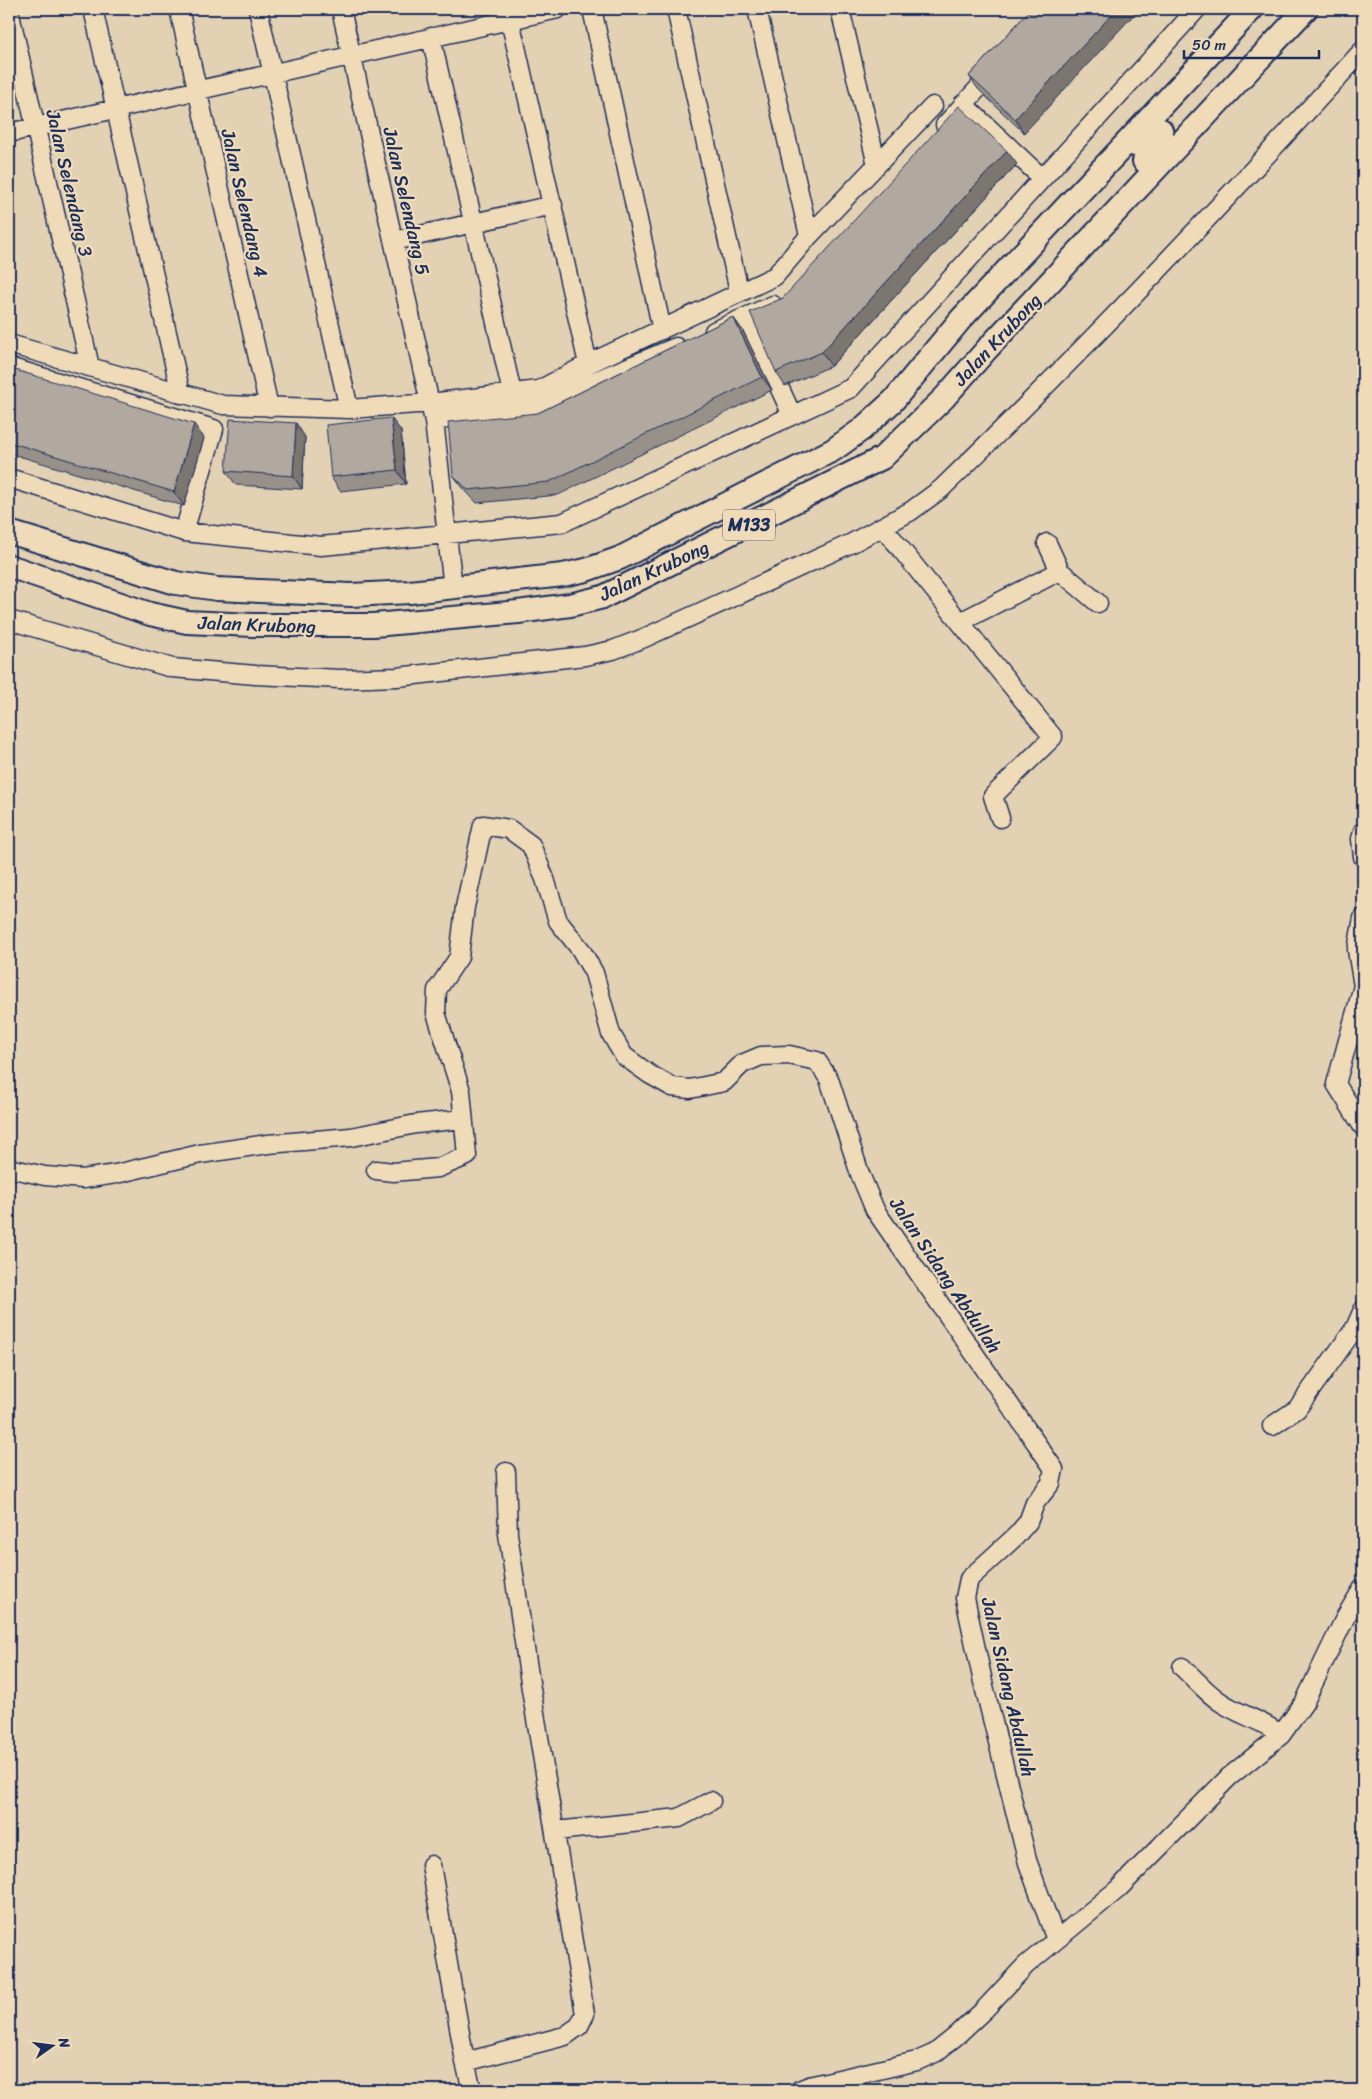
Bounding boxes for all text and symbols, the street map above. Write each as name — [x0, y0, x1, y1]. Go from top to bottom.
scale bar — [1184, 28, 1320, 60]
text: 50 m — [1192, 32, 1227, 58]
street label: Jalan Selendang 3 — [36, 105, 103, 260]
street label: Jalan Selendang 5 — [373, 123, 440, 279]
street label: Jalan Selendang 4 — [211, 125, 278, 281]
street label: Jalan Krubong — [944, 285, 1050, 394]
road number: M133 — [723, 510, 775, 540]
street label: Jalan Krubong — [593, 531, 715, 611]
street label: Jalan Krubong — [196, 606, 317, 643]
street label: Jalan Sidang Abdullah — [880, 1189, 1011, 1360]
street label: Jalan Sidang Abdullah — [972, 1593, 1045, 1780]
north arrow — [28, 2022, 78, 2072]
text: N — [51, 2034, 78, 2051]

